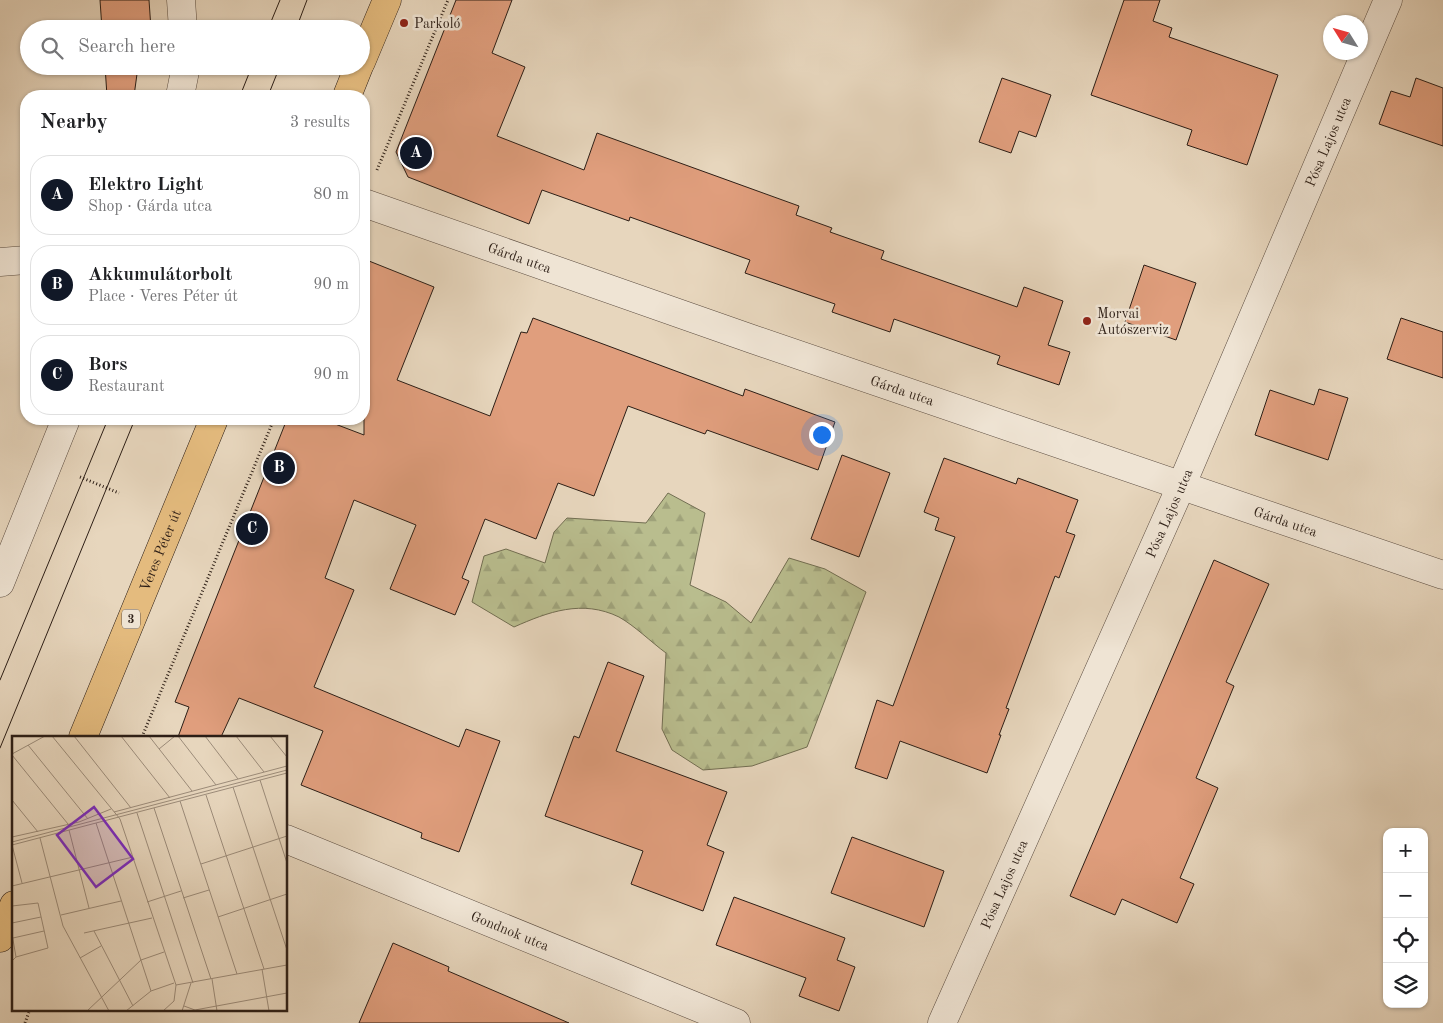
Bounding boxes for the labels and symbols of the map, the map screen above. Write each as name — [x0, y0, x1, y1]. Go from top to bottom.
north arrow — [1323, 15, 1368, 60]
marker: Parkoló — [398, 17, 410, 29]
place label: Parkoló — [414, 17, 461, 31]
street label: Pósa Lajos utca — [1303, 95, 1354, 189]
pin: A — [400, 134, 432, 172]
street label: Gárda utca — [486, 241, 553, 276]
place label: Morvai Autószerviz — [1097, 307, 1169, 337]
marker: Morvai Autószerviz — [1081, 315, 1093, 327]
street label: Gárda utca — [868, 374, 936, 409]
your location — [809, 422, 835, 448]
pin: B — [263, 449, 295, 487]
street label: Pósa Lajos utca — [1144, 467, 1196, 560]
street label: Gárda utca — [1252, 505, 1319, 540]
street label: Veres Péter út — [138, 508, 184, 593]
pin: C — [236, 510, 268, 548]
road number: 3 — [122, 610, 140, 628]
inset map — [12, 736, 288, 1010]
street label: Pósa Lajos utca — [979, 838, 1031, 931]
street label: Gondnok utca — [469, 909, 551, 954]

